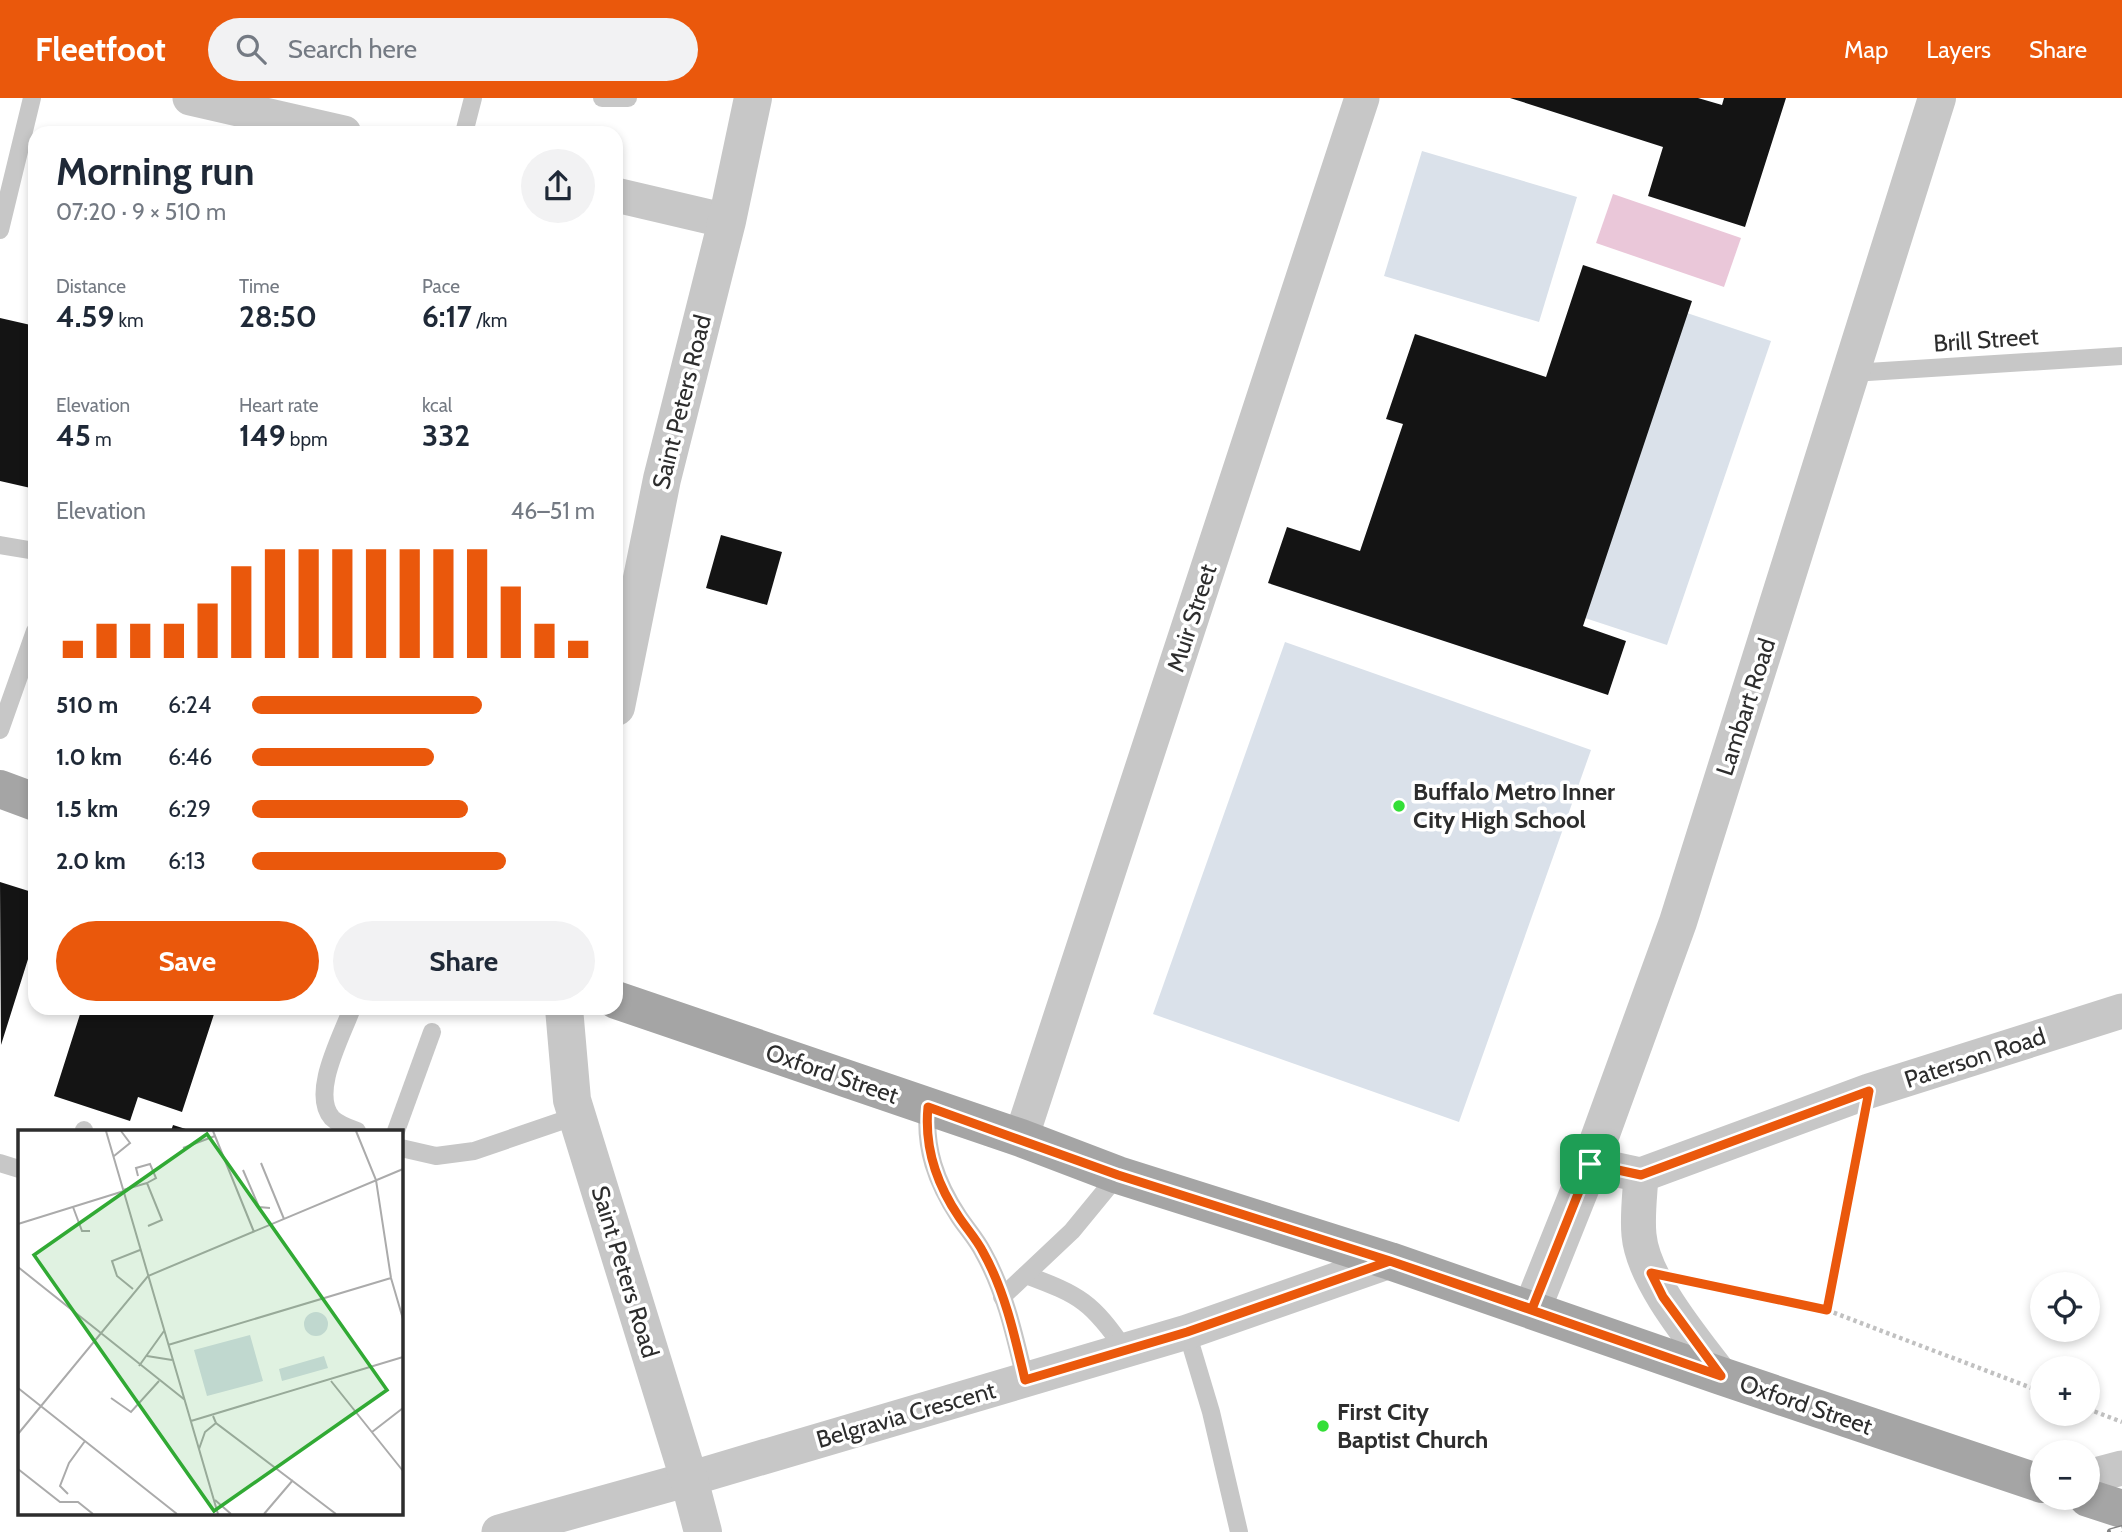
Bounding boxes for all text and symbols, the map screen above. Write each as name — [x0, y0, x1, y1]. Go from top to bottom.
search box — [208, 18, 698, 81]
text: Fleetfoot — [35, 29, 166, 69]
icon: search — [232, 30, 270, 68]
text: Search here — [288, 33, 417, 65]
text: Map — [1844, 35, 1888, 64]
text: Layers — [1926, 35, 1991, 64]
text: Share — [2029, 35, 2087, 64]
text: Morning run — [56, 148, 255, 195]
button: share — [521, 149, 595, 223]
text: 07:20 · 9 × 510 m — [56, 198, 226, 226]
text: Distance — [56, 275, 126, 298]
text: Time — [239, 275, 279, 298]
text: Pace — [422, 275, 460, 298]
text: 4.59 — [56, 298, 114, 335]
text: 28:50 — [239, 298, 317, 335]
text: 6:17 — [422, 298, 472, 335]
text: km — [114, 309, 144, 332]
text: /km — [472, 309, 507, 332]
street label: Saint Peters Road — [646, 312, 717, 492]
street label: Brill Street — [1932, 321, 2039, 358]
text: Elevation — [56, 394, 130, 417]
text: Heart rate — [239, 394, 319, 417]
text: kcal — [422, 394, 452, 417]
text: 45 — [56, 417, 91, 454]
text: 149 — [239, 417, 286, 454]
text: 332 — [422, 417, 470, 454]
text: m — [91, 428, 112, 451]
text: bpm — [286, 428, 328, 451]
text: Elevation — [56, 497, 146, 525]
text: 46–51 m — [511, 497, 595, 525]
street label: Muir Street — [1161, 560, 1223, 675]
street label: Lambart Road — [1710, 635, 1781, 779]
text: 510 m — [56, 691, 118, 719]
text: 6:24 — [168, 691, 211, 719]
text: 1.0 km — [56, 743, 122, 771]
text: 6:46 — [168, 743, 212, 771]
place label: Buffalo Metro Inner City High School — [1413, 777, 1615, 834]
text: 1.5 km — [56, 795, 118, 823]
text: 6:29 — [168, 795, 211, 823]
marker: Buffalo Metro Inner City High School — [1391, 798, 1407, 814]
text: 2.0 km — [56, 847, 126, 875]
text: 6:13 — [168, 847, 206, 875]
button: Save — [56, 921, 319, 1001]
button: Share — [333, 921, 595, 1001]
street label: Paterson Road — [1901, 1021, 2049, 1094]
street label: Oxford Street — [762, 1037, 902, 1110]
inset map — [18, 1130, 402, 1514]
pin — [1560, 1134, 1620, 1194]
icon: arrive — [1571, 1145, 1609, 1183]
street label: Saint Peters Road — [586, 1182, 665, 1361]
map controls — [2030, 1272, 2100, 1510]
button: locate — [2030, 1272, 2100, 1342]
button: + — [2030, 1356, 2100, 1426]
street label: Oxford Street — [1736, 1368, 1876, 1441]
street label: Belgravia Crescent — [813, 1375, 999, 1454]
place label: First City Baptist Church — [1337, 1397, 1488, 1454]
marker: First City Baptist Church — [1315, 1418, 1331, 1434]
button: − — [2030, 1440, 2100, 1510]

